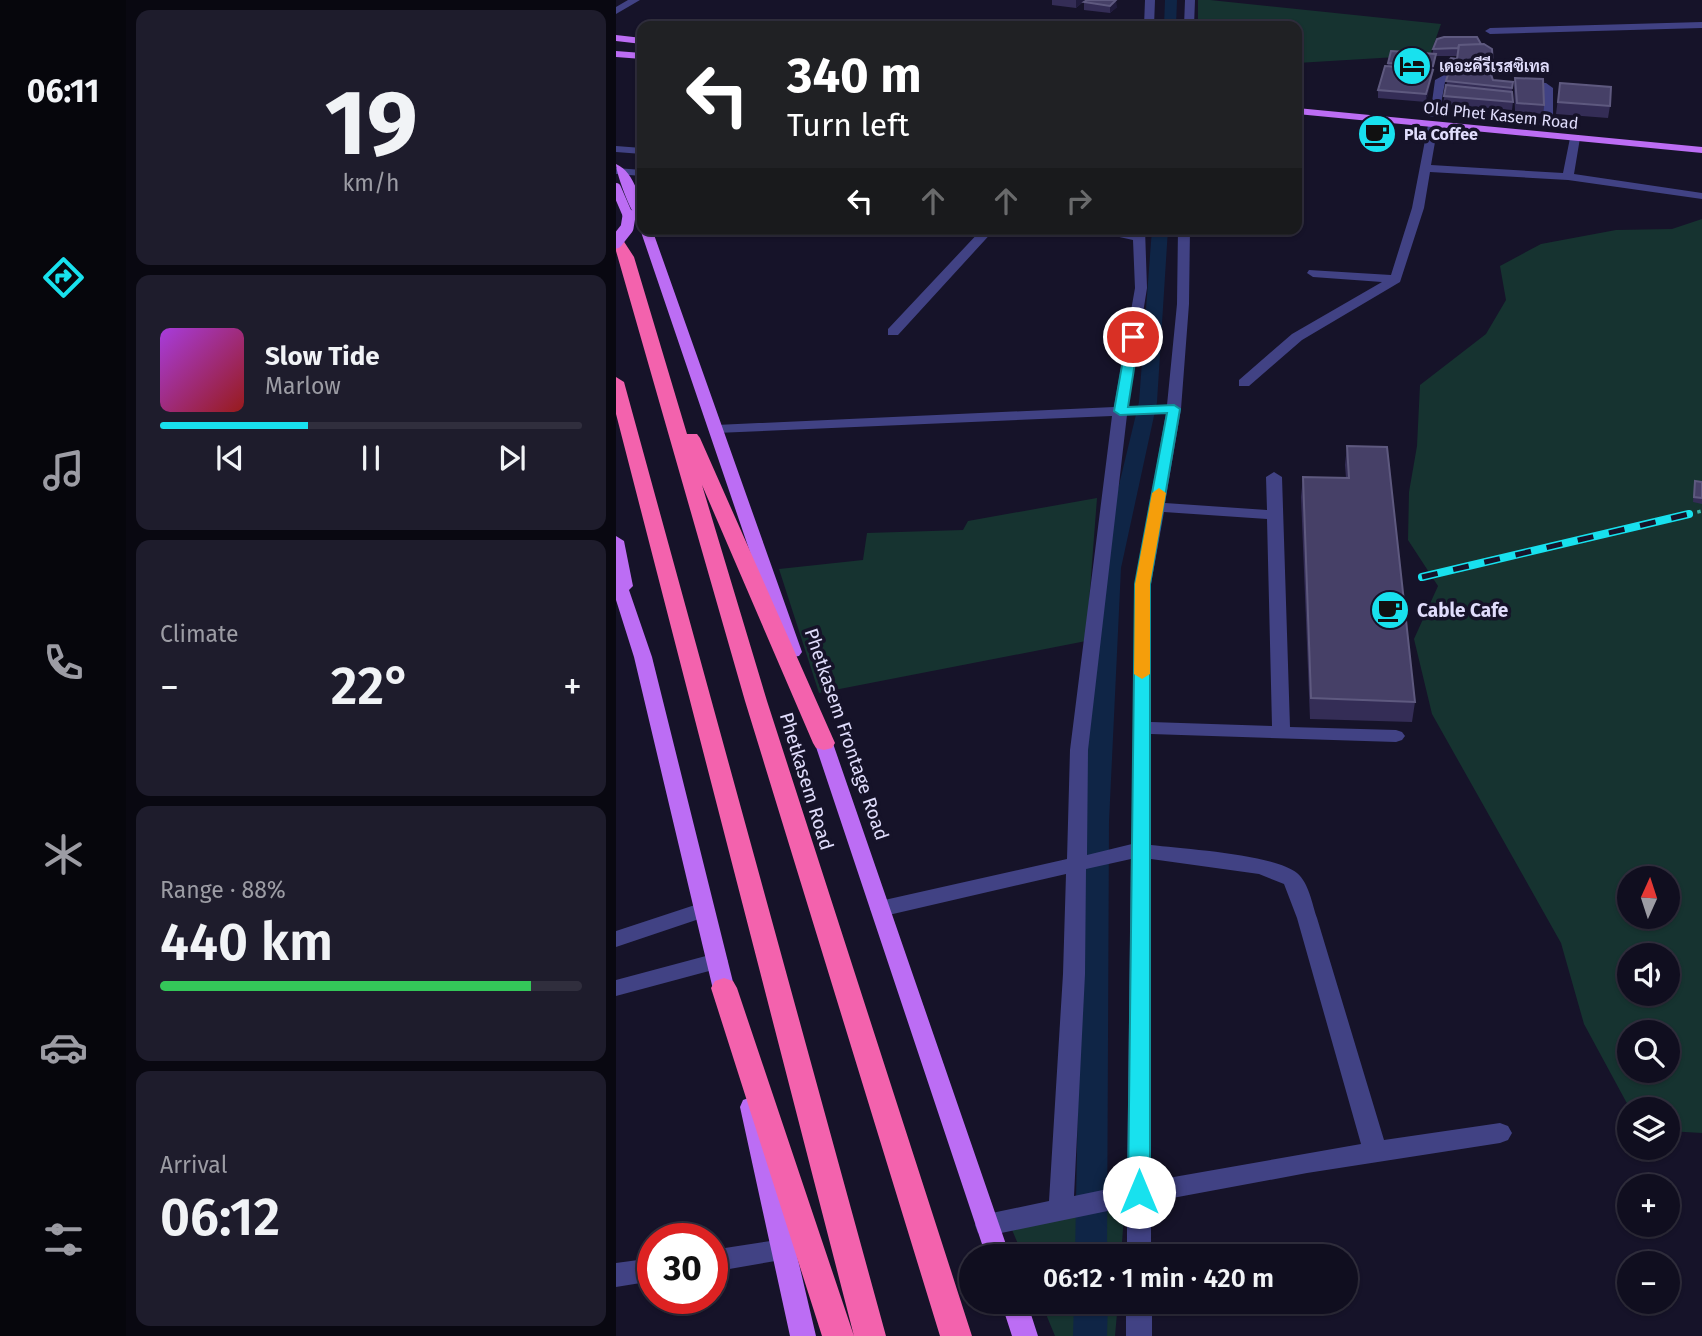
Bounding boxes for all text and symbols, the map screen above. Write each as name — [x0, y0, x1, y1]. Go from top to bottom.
hotel icon: เดอะคีรีเรสซิเทล — [1391, 45, 1433, 87]
text: 340 m — [787, 46, 922, 105]
icon: left — [672, 49, 763, 140]
place label: เดอะคีรีเรสซิเทล — [1439, 56, 1550, 76]
text: 19 — [324, 69, 418, 178]
text: 06:11 — [27, 72, 99, 110]
street label: Old Phet Kasem Road — [1423, 98, 1579, 133]
text: Turn left — [787, 106, 909, 144]
cafe icon: Pla Coffee — [1356, 113, 1398, 155]
place label: Pla Coffee — [1404, 125, 1478, 144]
text: km/h — [343, 169, 399, 197]
icon: left — [841, 182, 879, 220]
icon: ahead — [914, 182, 952, 220]
icon: ahead — [987, 182, 1025, 220]
icon: right — [1060, 182, 1098, 220]
icon: directions — [39, 253, 88, 302]
pin — [1103, 307, 1163, 367]
icon: arrive — [1114, 318, 1152, 356]
text: Slow Tide — [265, 341, 380, 372]
text: Marlow — [265, 372, 341, 400]
icon: previous — [211, 439, 249, 477]
icon: pause — [352, 439, 390, 477]
icon: next — [493, 439, 531, 477]
icon: music — [39, 446, 88, 495]
cafe icon: Cable Cafe — [1369, 589, 1411, 631]
place label: Cable Cafe — [1417, 599, 1508, 622]
text: Climate — [160, 620, 239, 648]
street label: Phetkasem Frontage Road — [799, 625, 894, 843]
icon: phone — [39, 638, 88, 687]
text: 22° — [331, 655, 411, 718]
text: − — [160, 664, 179, 710]
text: + — [563, 664, 582, 710]
street label: Phetkasem Road — [775, 709, 838, 853]
icon: climate — [39, 830, 88, 879]
north arrow — [1617, 866, 1680, 929]
map controls — [1617, 866, 1680, 1314]
text: Range · 88% — [160, 876, 286, 904]
text: 440 km — [160, 911, 333, 974]
button: sound — [1617, 943, 1680, 1006]
button: search — [1617, 1020, 1680, 1083]
icon: car — [39, 1023, 88, 1072]
button: layers — [1617, 1097, 1680, 1160]
text: Arrival — [160, 1151, 227, 1179]
position arrow — [1102, 1155, 1176, 1229]
button: + — [1617, 1174, 1680, 1237]
text: 06:12 — [160, 1186, 280, 1249]
icon: filters — [39, 1215, 88, 1264]
speed limit sign: 30 — [637, 1223, 728, 1314]
button: − — [1617, 1251, 1680, 1314]
text: 06:12 · 1 min · 420 m — [1043, 1263, 1274, 1294]

